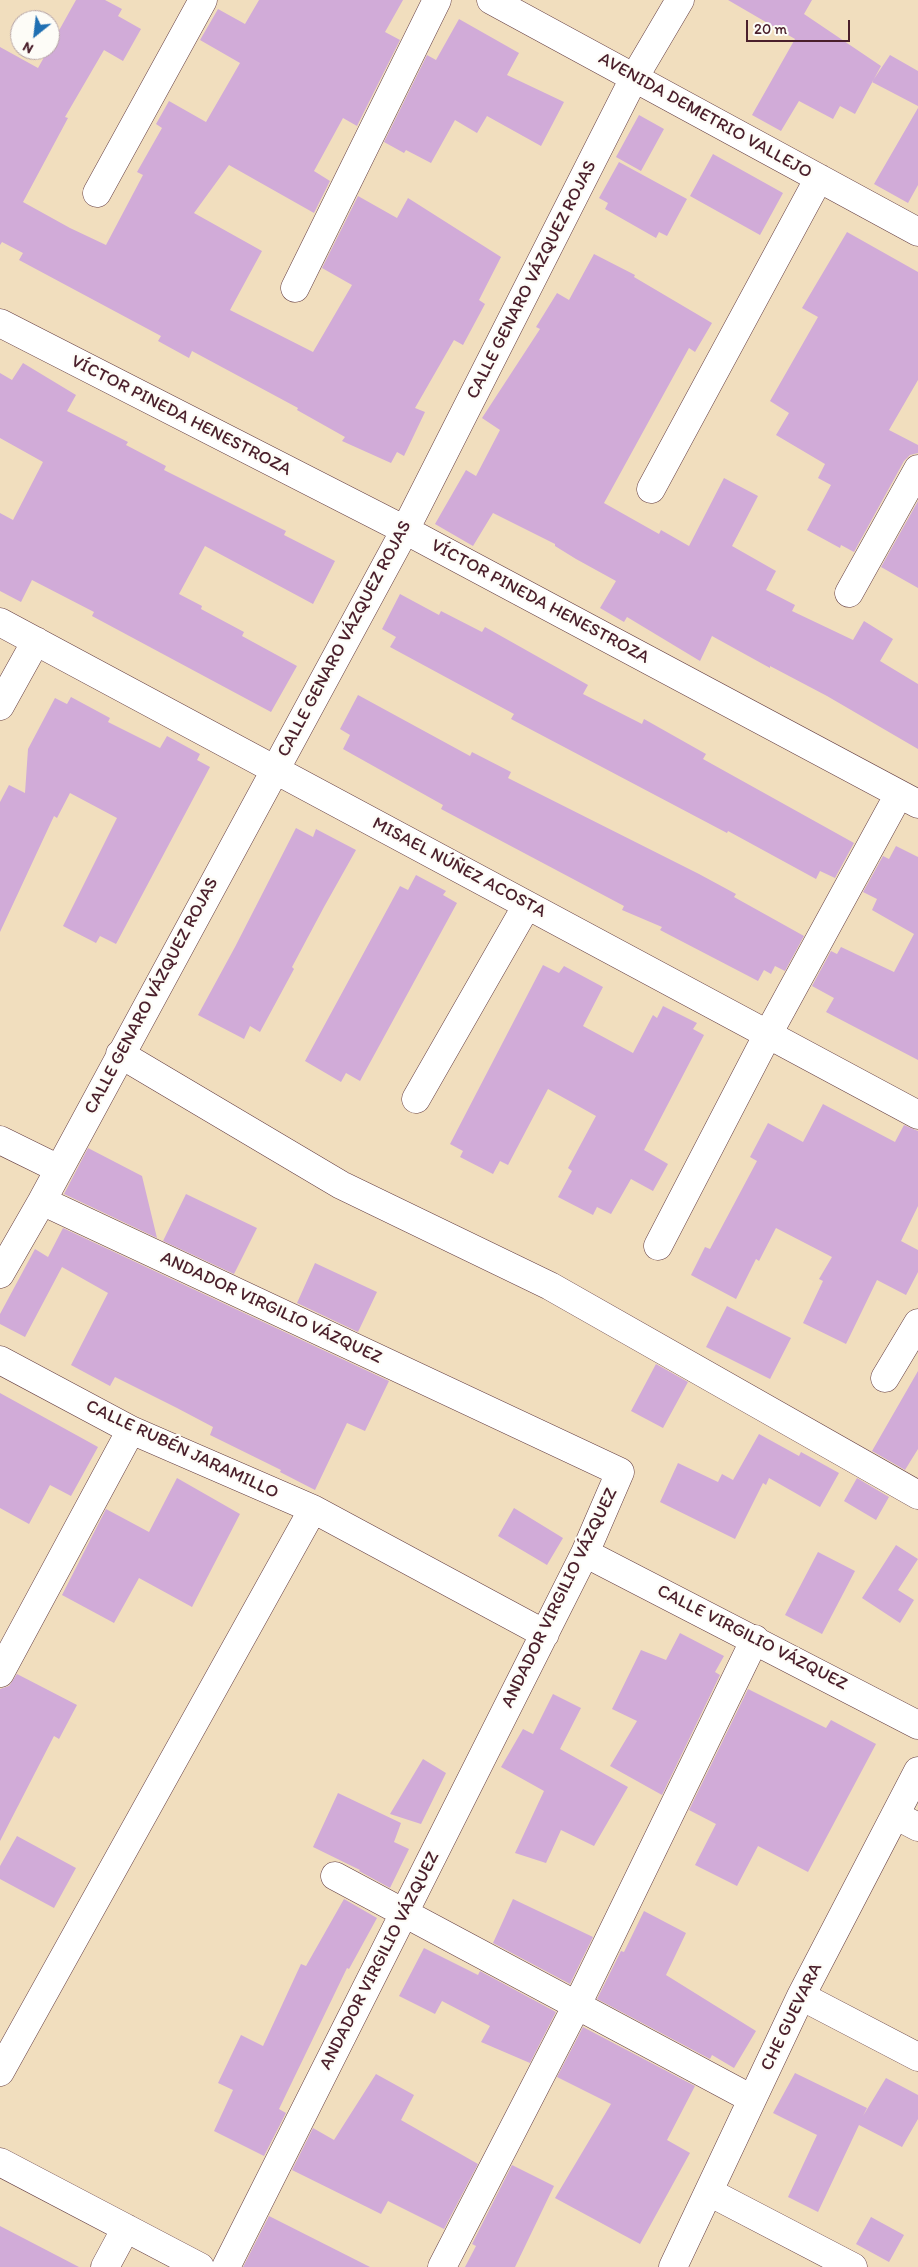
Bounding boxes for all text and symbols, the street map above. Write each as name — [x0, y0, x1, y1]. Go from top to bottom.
north arrow — [10, 10, 60, 60]
scale bar — [748, 10, 852, 42]
text: 20 m — [754, 20, 787, 38]
text: N — [20, 38, 36, 57]
street label: AVENIDA DEMETRIO VALLEJO — [594, 48, 816, 184]
street label: CALLE GENARO VÁZQUEZ ROJAS — [462, 157, 602, 403]
street label: VÍCTOR PINEDA HENESTROZA — [67, 351, 295, 481]
street label: CALLE GENARO VÁZQUEZ ROJAS — [273, 517, 417, 761]
street label: VÍCTOR PINEDA HENESTROZA — [427, 535, 653, 669]
street label: MISAEL NÚÑEZ ACOSTA — [368, 813, 550, 923]
street label: CALLE GENARO VÁZQUEZ ROJAS — [80, 874, 224, 1118]
street label: ANDADOR VIRGILIO VÁZQUEZ — [157, 1247, 385, 1369]
street label: CALLE RUBÉN JARAMILLO — [82, 1396, 282, 1504]
street label: ANDADOR VIRGILIO VÁZQUEZ — [497, 1484, 623, 1712]
street label: CALLE VIRGILIO VÁZQUEZ — [653, 1580, 851, 1696]
street label: ANDADOR VIRGILIO VÁZQUEZ — [315, 1848, 445, 2074]
street label: CHE GUEVARA — [757, 1960, 827, 2074]

